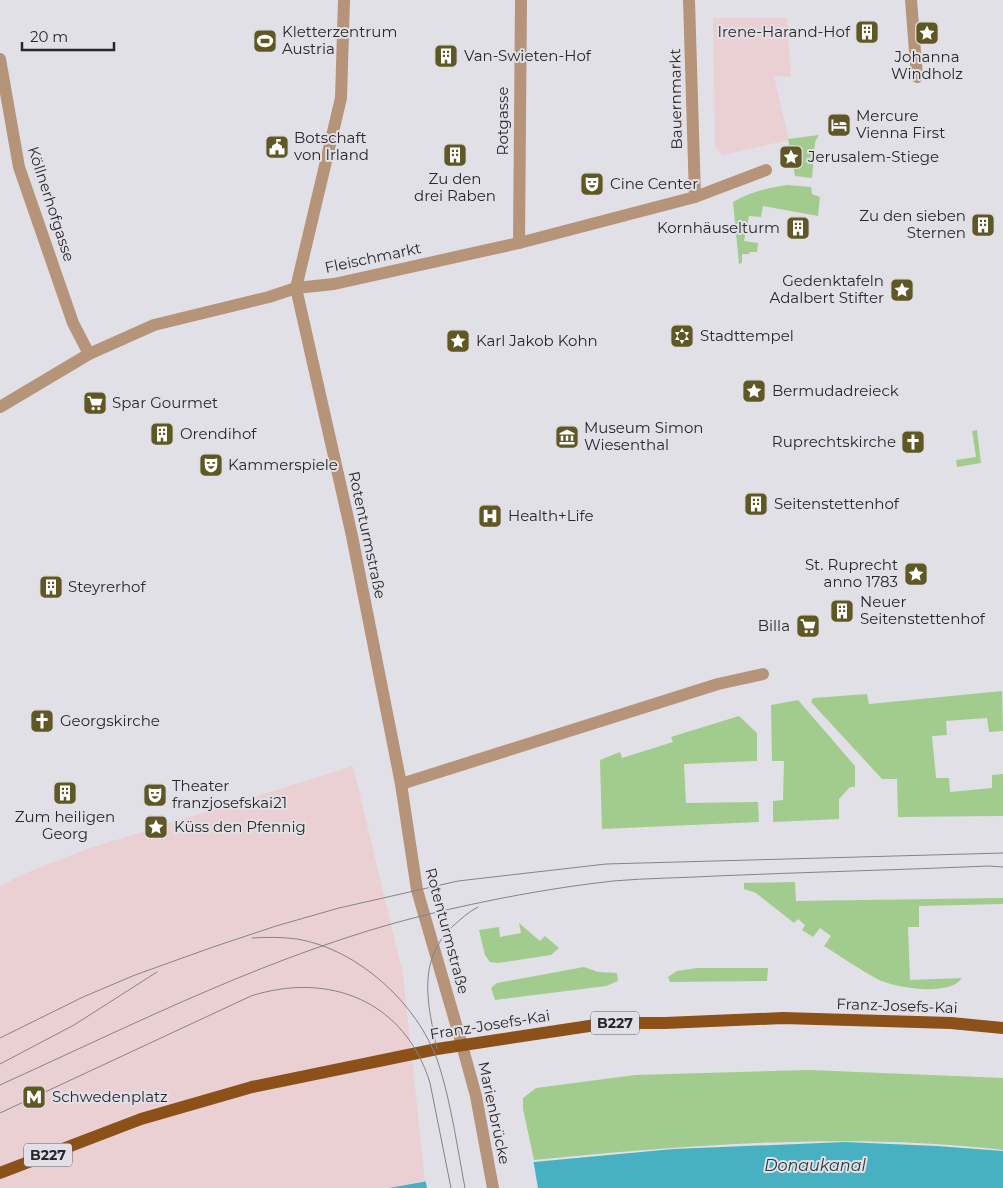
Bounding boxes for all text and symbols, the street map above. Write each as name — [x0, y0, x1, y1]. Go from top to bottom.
building icon: Irene-Harand-Hof — [854, 19, 880, 45]
scale bar — [22, 20, 115, 52]
place icon: Johanna Windholz — [914, 20, 940, 46]
place label: Kletterzentrum Austria — [282, 22, 397, 58]
place label: Irene-Harand-Hof — [717, 22, 851, 41]
text: 20 m — [30, 27, 68, 46]
sports icon: Kletterzentrum Austria — [252, 28, 278, 54]
building icon: Van-Swieten-Hof — [433, 43, 459, 69]
place label: Van-Swieten-Hof — [464, 46, 592, 65]
place label: Johanna Windholz — [891, 47, 963, 83]
street label: Bauernmarkt — [665, 48, 686, 150]
street label: Rotgasse — [493, 87, 512, 155]
place label: Mercure Vienna First — [856, 106, 945, 142]
hotel icon: Mercure Vienna First — [826, 112, 852, 138]
place label: Botschaft von Irland — [294, 128, 369, 164]
public building icon: Botschaft von Irland — [264, 134, 290, 160]
building icon: Zu den drei Raben — [442, 142, 468, 168]
street label: Köllnerhofgasse — [24, 144, 79, 264]
place icon: Jerusalem-Stiege — [778, 144, 804, 170]
place label: Jerusalem-Stiege — [807, 147, 939, 166]
place label: Zu den drei Raben — [414, 169, 496, 205]
theatre icon: Cine Center — [579, 171, 605, 197]
place label: Cine Center — [610, 174, 698, 193]
place label: Zu den sieben Sternen — [859, 206, 966, 242]
building icon: Zu den sieben Sternen — [970, 212, 996, 238]
building icon: Kornhäuselturm — [785, 215, 811, 241]
place label: Kornhäuselturm — [657, 218, 780, 237]
street label: Fleischmarkt — [323, 238, 423, 277]
place label: Gedenktafeln Adalbert Stifter — [769, 271, 884, 307]
place icon: Gedenktafeln Adalbert Stifter — [889, 277, 915, 303]
synagogue icon: Stadttempel — [669, 323, 695, 349]
place label: Stadttempel — [700, 326, 794, 345]
place icon: Karl Jakob Kohn — [445, 328, 471, 354]
place label: Karl Jakob Kohn — [476, 331, 598, 350]
place icon: Bermudadreieck — [741, 378, 767, 404]
place label: Bermudadreieck — [772, 381, 899, 400]
supermarket icon: Spar Gourmet — [82, 390, 108, 416]
place label: Spar Gourmet — [112, 393, 218, 412]
place label: Museum Simon Wiesenthal — [584, 418, 703, 454]
building icon: Orendihof — [149, 421, 175, 447]
place label: Orendihof — [180, 424, 257, 443]
museum icon: Museum Simon Wiesenthal — [554, 424, 580, 450]
church icon: Ruprechtskirche — [900, 429, 926, 455]
place label: Ruprechtskirche — [772, 432, 896, 451]
theatre icon: Kammerspiele — [198, 452, 224, 478]
place label: Kammerspiele — [228, 455, 338, 474]
street label: Rotenturmstraße — [345, 469, 390, 600]
building icon: Seitenstettenhof — [743, 491, 769, 517]
place label: Seitenstettenhof — [774, 494, 900, 513]
hospital icon: Health+Life — [477, 503, 503, 529]
place label: Health+Life — [508, 506, 594, 525]
place label: St. Ruprecht anno 1783 — [805, 555, 898, 591]
place icon: St. Ruprecht anno 1783 — [903, 561, 929, 587]
building icon: Steyrerhof — [38, 574, 64, 600]
place label: Steyrerhof — [68, 577, 146, 596]
place label: Neuer Seitenstettenhof — [860, 592, 986, 628]
building icon: Neuer Seitenstettenhof — [829, 598, 855, 624]
supermarket icon: Billa — [795, 613, 821, 639]
place label: Billa — [758, 616, 790, 635]
church icon: Georgskirche — [29, 708, 55, 734]
place label: Georgskirche — [60, 711, 160, 730]
place label: Theater franzjosefskai21 — [172, 776, 287, 812]
building icon: Zum heiligen Georg — [52, 780, 78, 806]
theatre icon: Theater franzjosefskai21 — [142, 782, 168, 808]
place label: Zum heiligen Georg — [15, 807, 115, 843]
place icon: Küss den Pfennig — [143, 814, 169, 840]
place label: Küss den Pfennig — [174, 817, 306, 836]
street label: Rotenturmstraße — [421, 866, 473, 996]
street label: Franz-Josefs-Kai — [836, 994, 958, 1017]
street label: Franz-Josefs-Kai — [428, 1006, 551, 1043]
road number: B227 — [591, 1011, 639, 1034]
street label: Marienbrücke — [474, 1060, 515, 1166]
metro station icon: Schwedenplatz — [21, 1084, 47, 1110]
place label: Schwedenplatz — [52, 1087, 168, 1106]
road number: B227 — [24, 1144, 72, 1166]
water label: Donaukanal — [764, 1156, 867, 1175]

